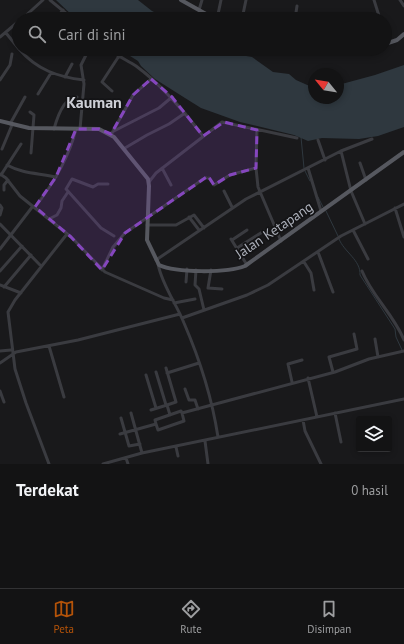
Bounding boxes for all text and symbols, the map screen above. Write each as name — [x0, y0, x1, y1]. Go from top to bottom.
search box — [12, 12, 392, 56]
icon: search — [26, 23, 48, 45]
text: Cari di sini — [58, 25, 126, 44]
north arrow — [308, 68, 344, 104]
district label: Kauman — [66, 92, 122, 112]
street label: Jalan Ketapang — [231, 197, 316, 263]
map controls — [356, 416, 392, 452]
button: layers — [356, 416, 392, 452]
text: Terdekat — [16, 479, 79, 501]
text: 0 hasil — [351, 482, 388, 499]
tab: Peta — [53, 598, 75, 636]
tab: Rute — [180, 598, 202, 636]
tab: Disimpan — [307, 598, 351, 636]

